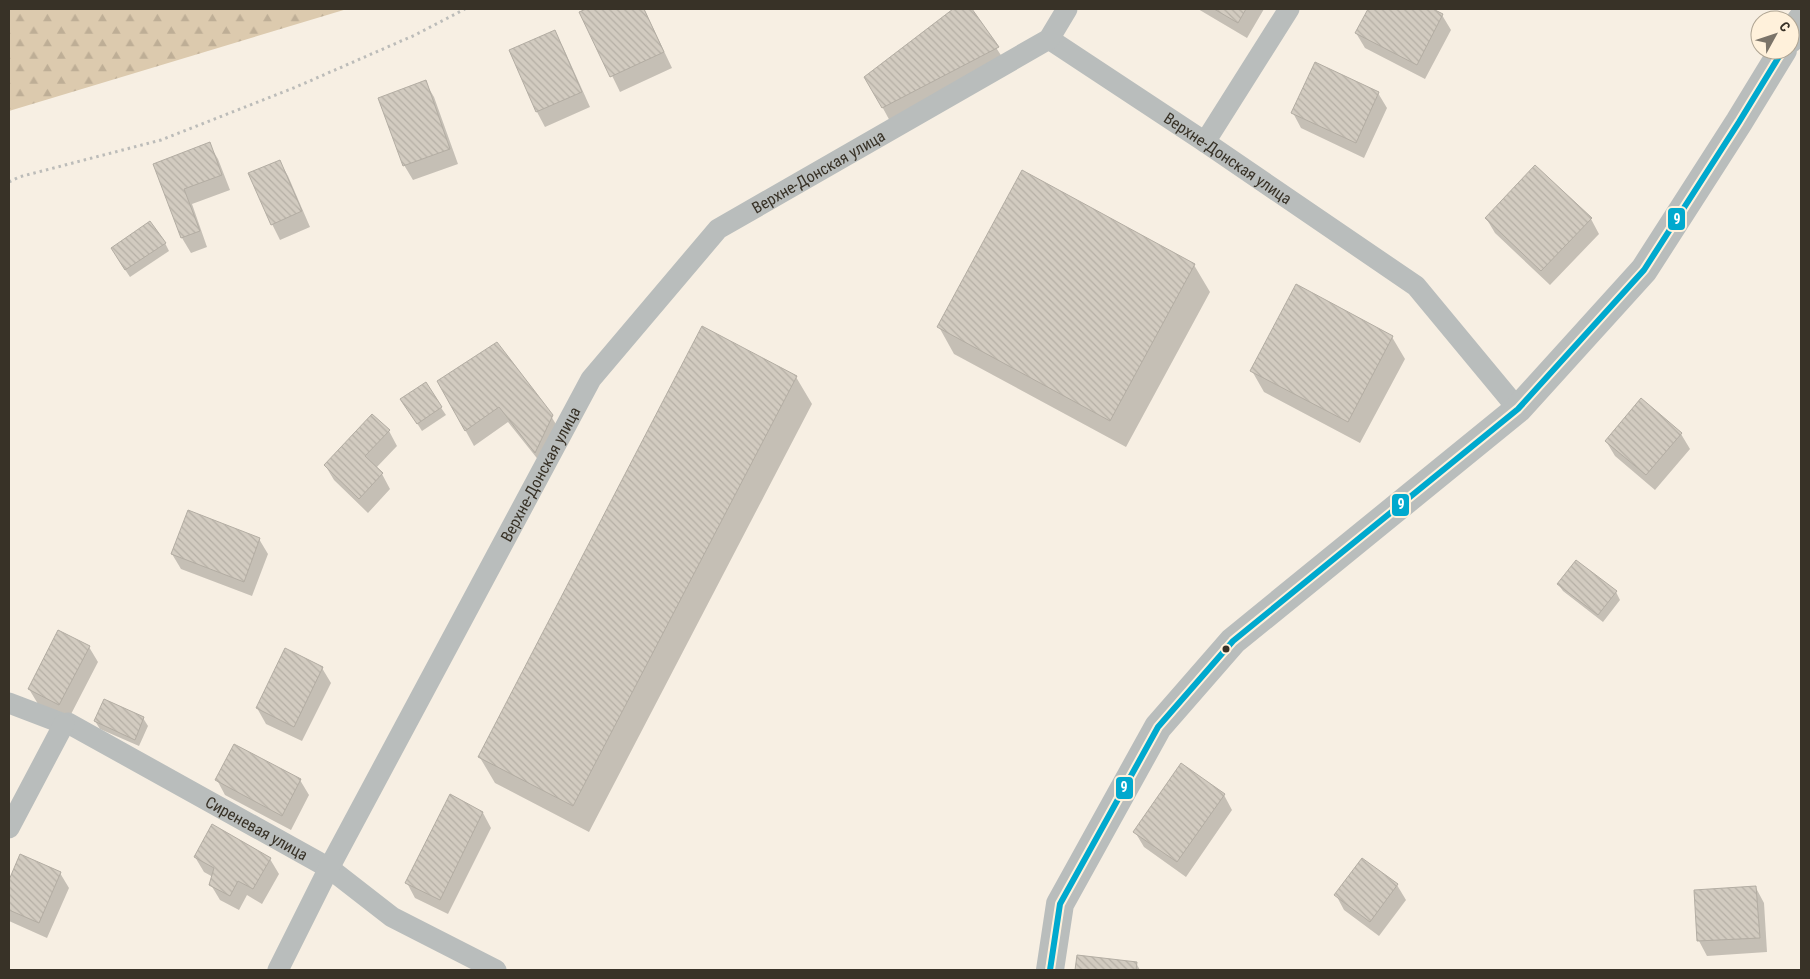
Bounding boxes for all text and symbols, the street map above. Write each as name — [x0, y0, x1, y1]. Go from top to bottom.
north arrow — [1750, 10, 1800, 60]
text: С — [1776, 18, 1794, 35]
street label: Верхне-Донская улица — [1160, 109, 1295, 208]
street label: Верхне-Донская улица — [749, 126, 888, 218]
line badge: 9 — [1667, 207, 1686, 231]
text: 9 — [1673, 211, 1681, 227]
street label: Верхне-Донская улица — [497, 404, 584, 545]
line badge: 9 — [1391, 493, 1410, 517]
text: 9 — [1397, 496, 1405, 512]
unlabelled marker — [1221, 644, 1231, 654]
line badge: 9 — [1115, 776, 1134, 800]
text: 9 — [1120, 779, 1128, 795]
street label: Сиреневая улица — [202, 792, 311, 864]

